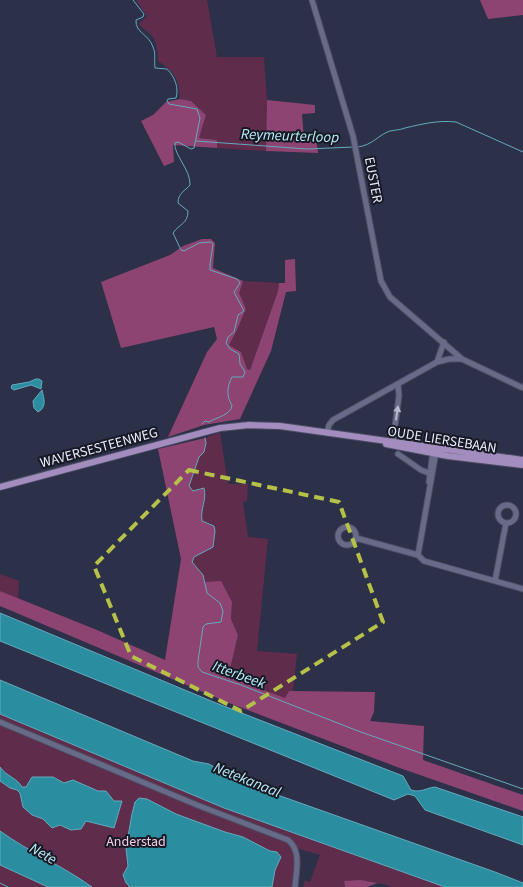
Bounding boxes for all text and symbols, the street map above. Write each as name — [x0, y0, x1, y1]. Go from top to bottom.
water label: Reymeurterloop — [241, 124, 339, 148]
street label: EUSTER — [359, 155, 387, 205]
one-way arrow — [393, 404, 401, 420]
street label: OUDE LIERSEBAAN — [386, 422, 498, 458]
street label: WAVERSESTEENWEG — [38, 423, 160, 473]
water label: Itterbeek — [209, 656, 269, 695]
water label: Netekanaal — [210, 757, 284, 803]
park label: Anderstad — [106, 832, 166, 852]
water label: Nete — [26, 838, 60, 870]

